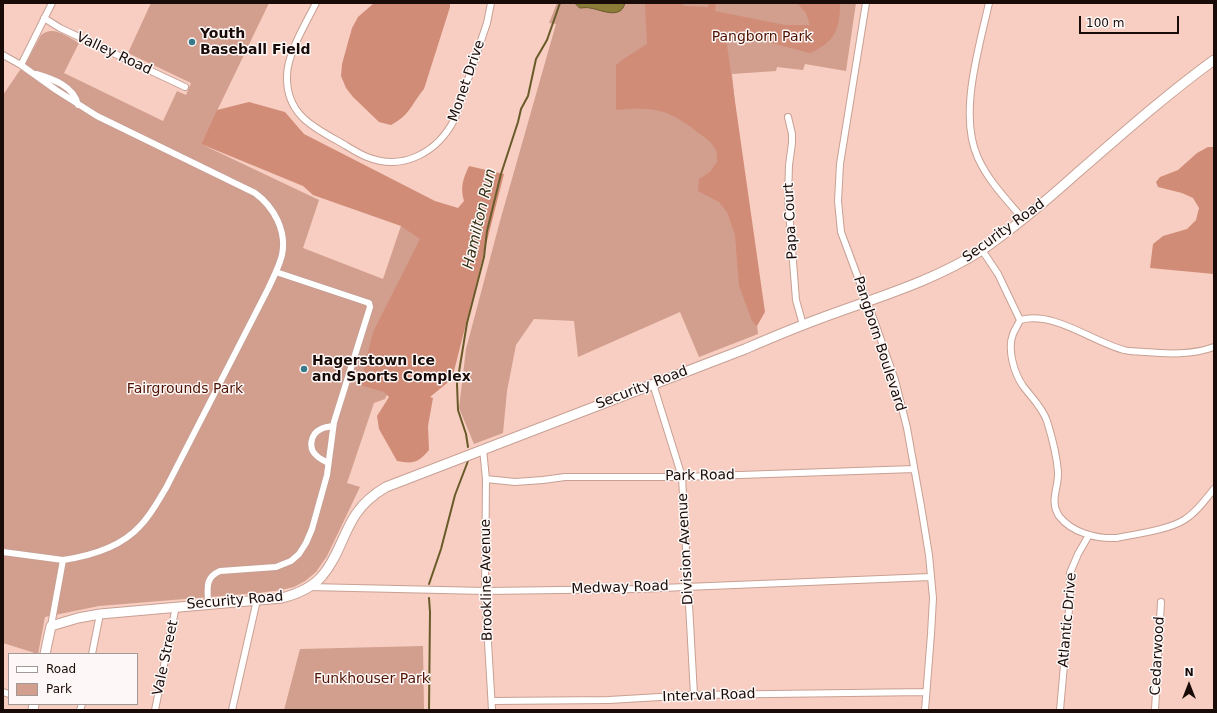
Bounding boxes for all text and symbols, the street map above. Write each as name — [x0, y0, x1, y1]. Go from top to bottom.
scale bar — [1081, 8, 1181, 34]
text: 100 m — [1086, 16, 1124, 30]
place label: Youth Baseball Field — [200, 26, 311, 58]
street label: Valley Road — [74, 29, 154, 79]
park label: Pangborn Park — [712, 29, 812, 45]
marker: Youth Baseball Field — [187, 37, 197, 47]
street label: Monet Drive — [445, 38, 489, 124]
water label: Hamilton Run — [460, 167, 500, 271]
street label: Papa Court — [781, 182, 801, 260]
street label: Security Road — [960, 196, 1048, 266]
street label: Pangborn Boulevard — [849, 274, 909, 414]
place label: Hagerstown Ice and Sports Complex — [312, 353, 471, 386]
street label: Security Road — [594, 363, 690, 413]
marker: Hagerstown Ice and Sports Complex — [299, 364, 309, 374]
park label: Fairgrounds Park — [127, 381, 243, 397]
street label: Park Road — [665, 467, 735, 485]
street label: Division Avenue — [675, 493, 697, 605]
street label: Brookline Avenue — [478, 519, 496, 641]
street label: Atlantic Drive — [1055, 572, 1081, 668]
street label: Medway Road — [571, 578, 669, 598]
street label: Security Road — [186, 588, 284, 614]
street label: Cedarwood — [1148, 616, 1168, 696]
street label: Vale Street — [150, 619, 182, 697]
legend — [8, 653, 138, 705]
text: Road — [46, 662, 76, 676]
north arrow — [1169, 665, 1209, 705]
text: N — [1184, 666, 1194, 679]
park label: Funkhouser Park — [314, 671, 430, 687]
text: Park — [46, 682, 72, 696]
street label: Interval Road — [662, 686, 756, 706]

